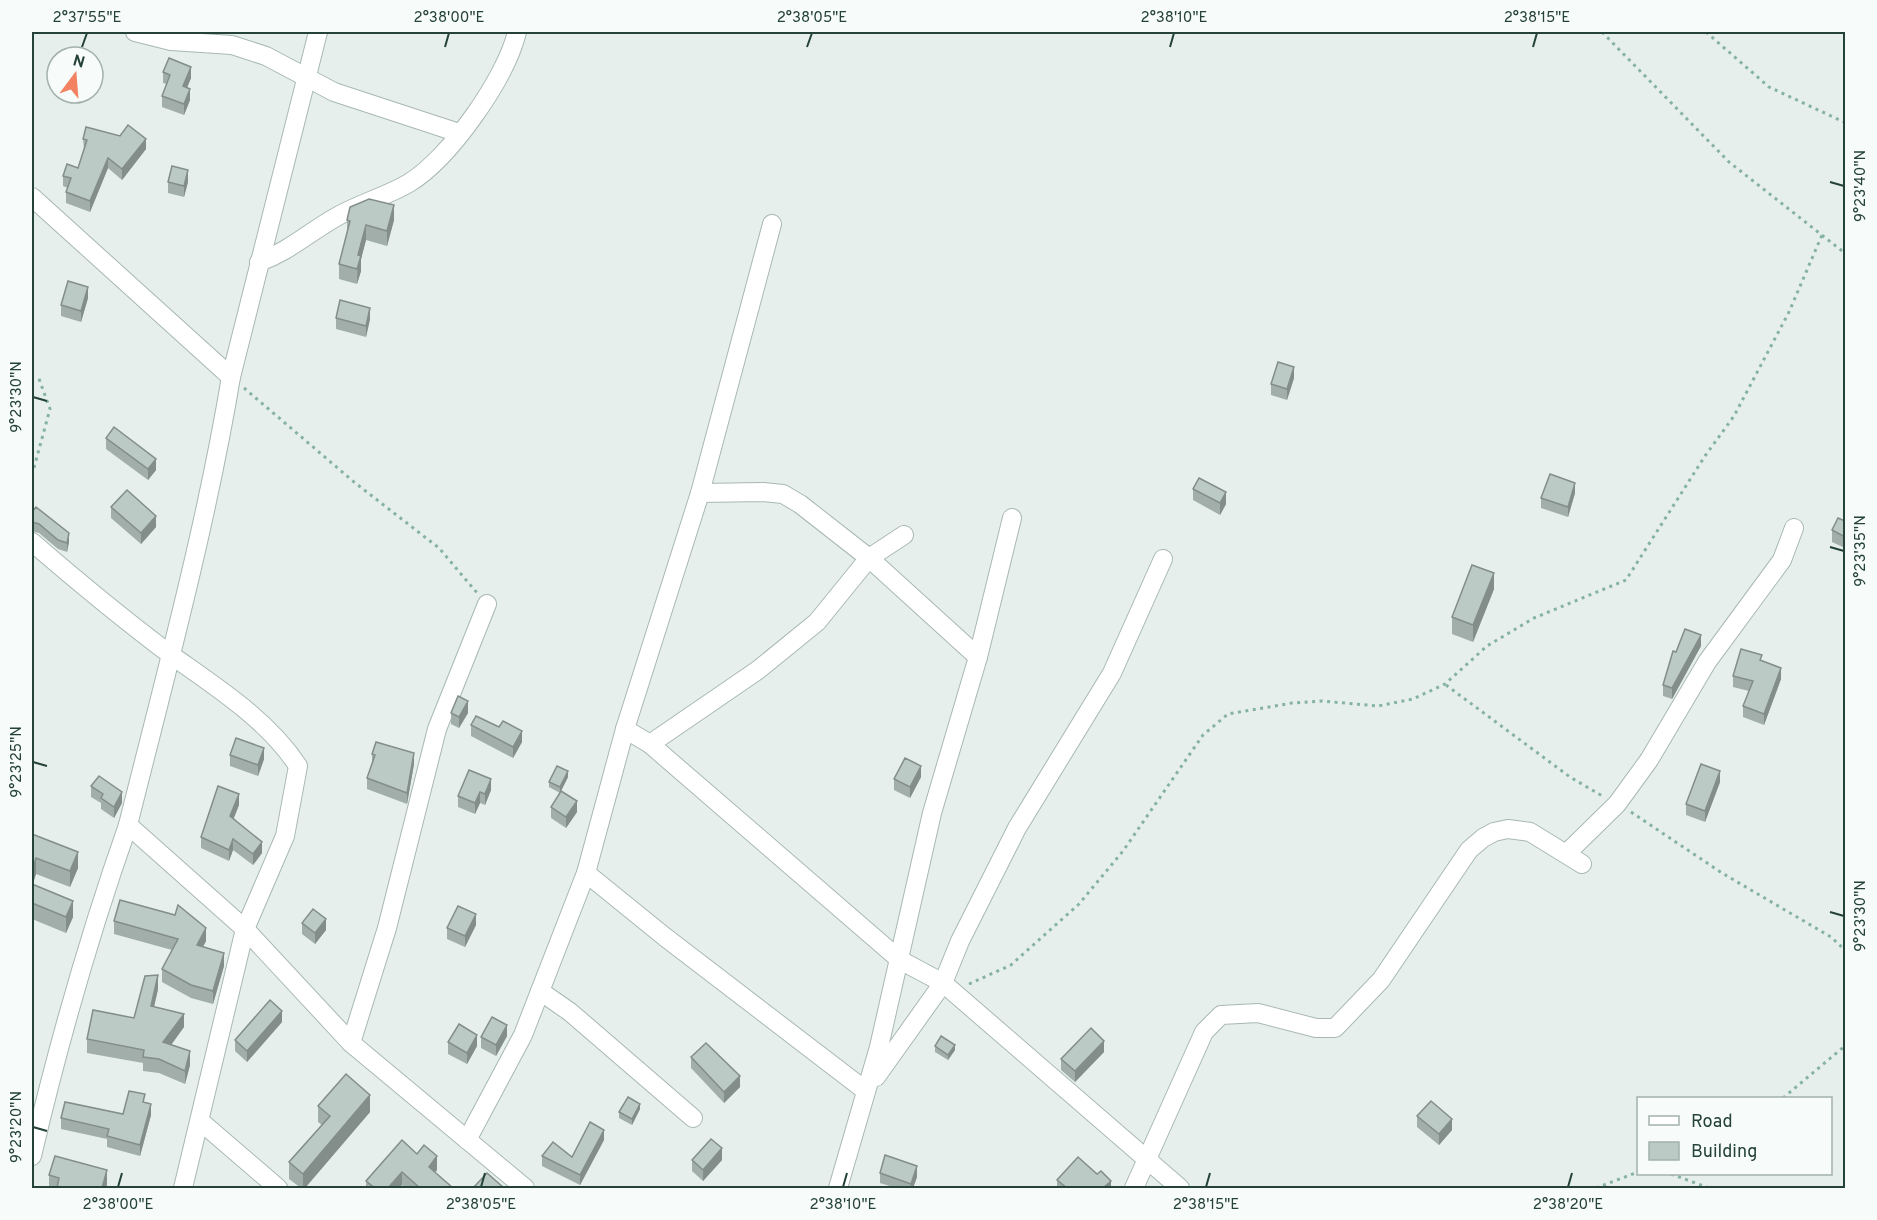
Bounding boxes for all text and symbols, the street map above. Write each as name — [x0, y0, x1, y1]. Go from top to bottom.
text: 2°37'55"E — [53, 9, 121, 28]
text: 2°38'00"E — [414, 9, 484, 28]
text: 2°38'05"E — [777, 9, 847, 28]
text: 2°38'10"E — [1141, 9, 1207, 28]
text: 2°38'15"E — [1504, 9, 1570, 28]
north arrow — [45, 45, 105, 105]
text: N — [70, 51, 87, 74]
text: 9°23'40"N — [1852, 150, 1871, 222]
text: 9°23'30"N — [8, 361, 27, 433]
text: 9°23'35"N — [1852, 515, 1871, 587]
text: 9°23'25"N — [8, 726, 27, 798]
text: 9°23'30"N — [1852, 880, 1871, 952]
text: 9°23'20"N — [8, 1091, 27, 1163]
legend — [1637, 1097, 1832, 1175]
text: Road — [1691, 1111, 1733, 1134]
text: Building — [1691, 1141, 1757, 1164]
text: 2°38'00"E — [83, 1196, 153, 1215]
text: 2°38'05"E — [446, 1196, 516, 1215]
text: 2°38'10"E — [810, 1196, 876, 1215]
text: 2°38'15"E — [1173, 1196, 1239, 1215]
text: 2°38'20"E — [1533, 1196, 1603, 1215]

